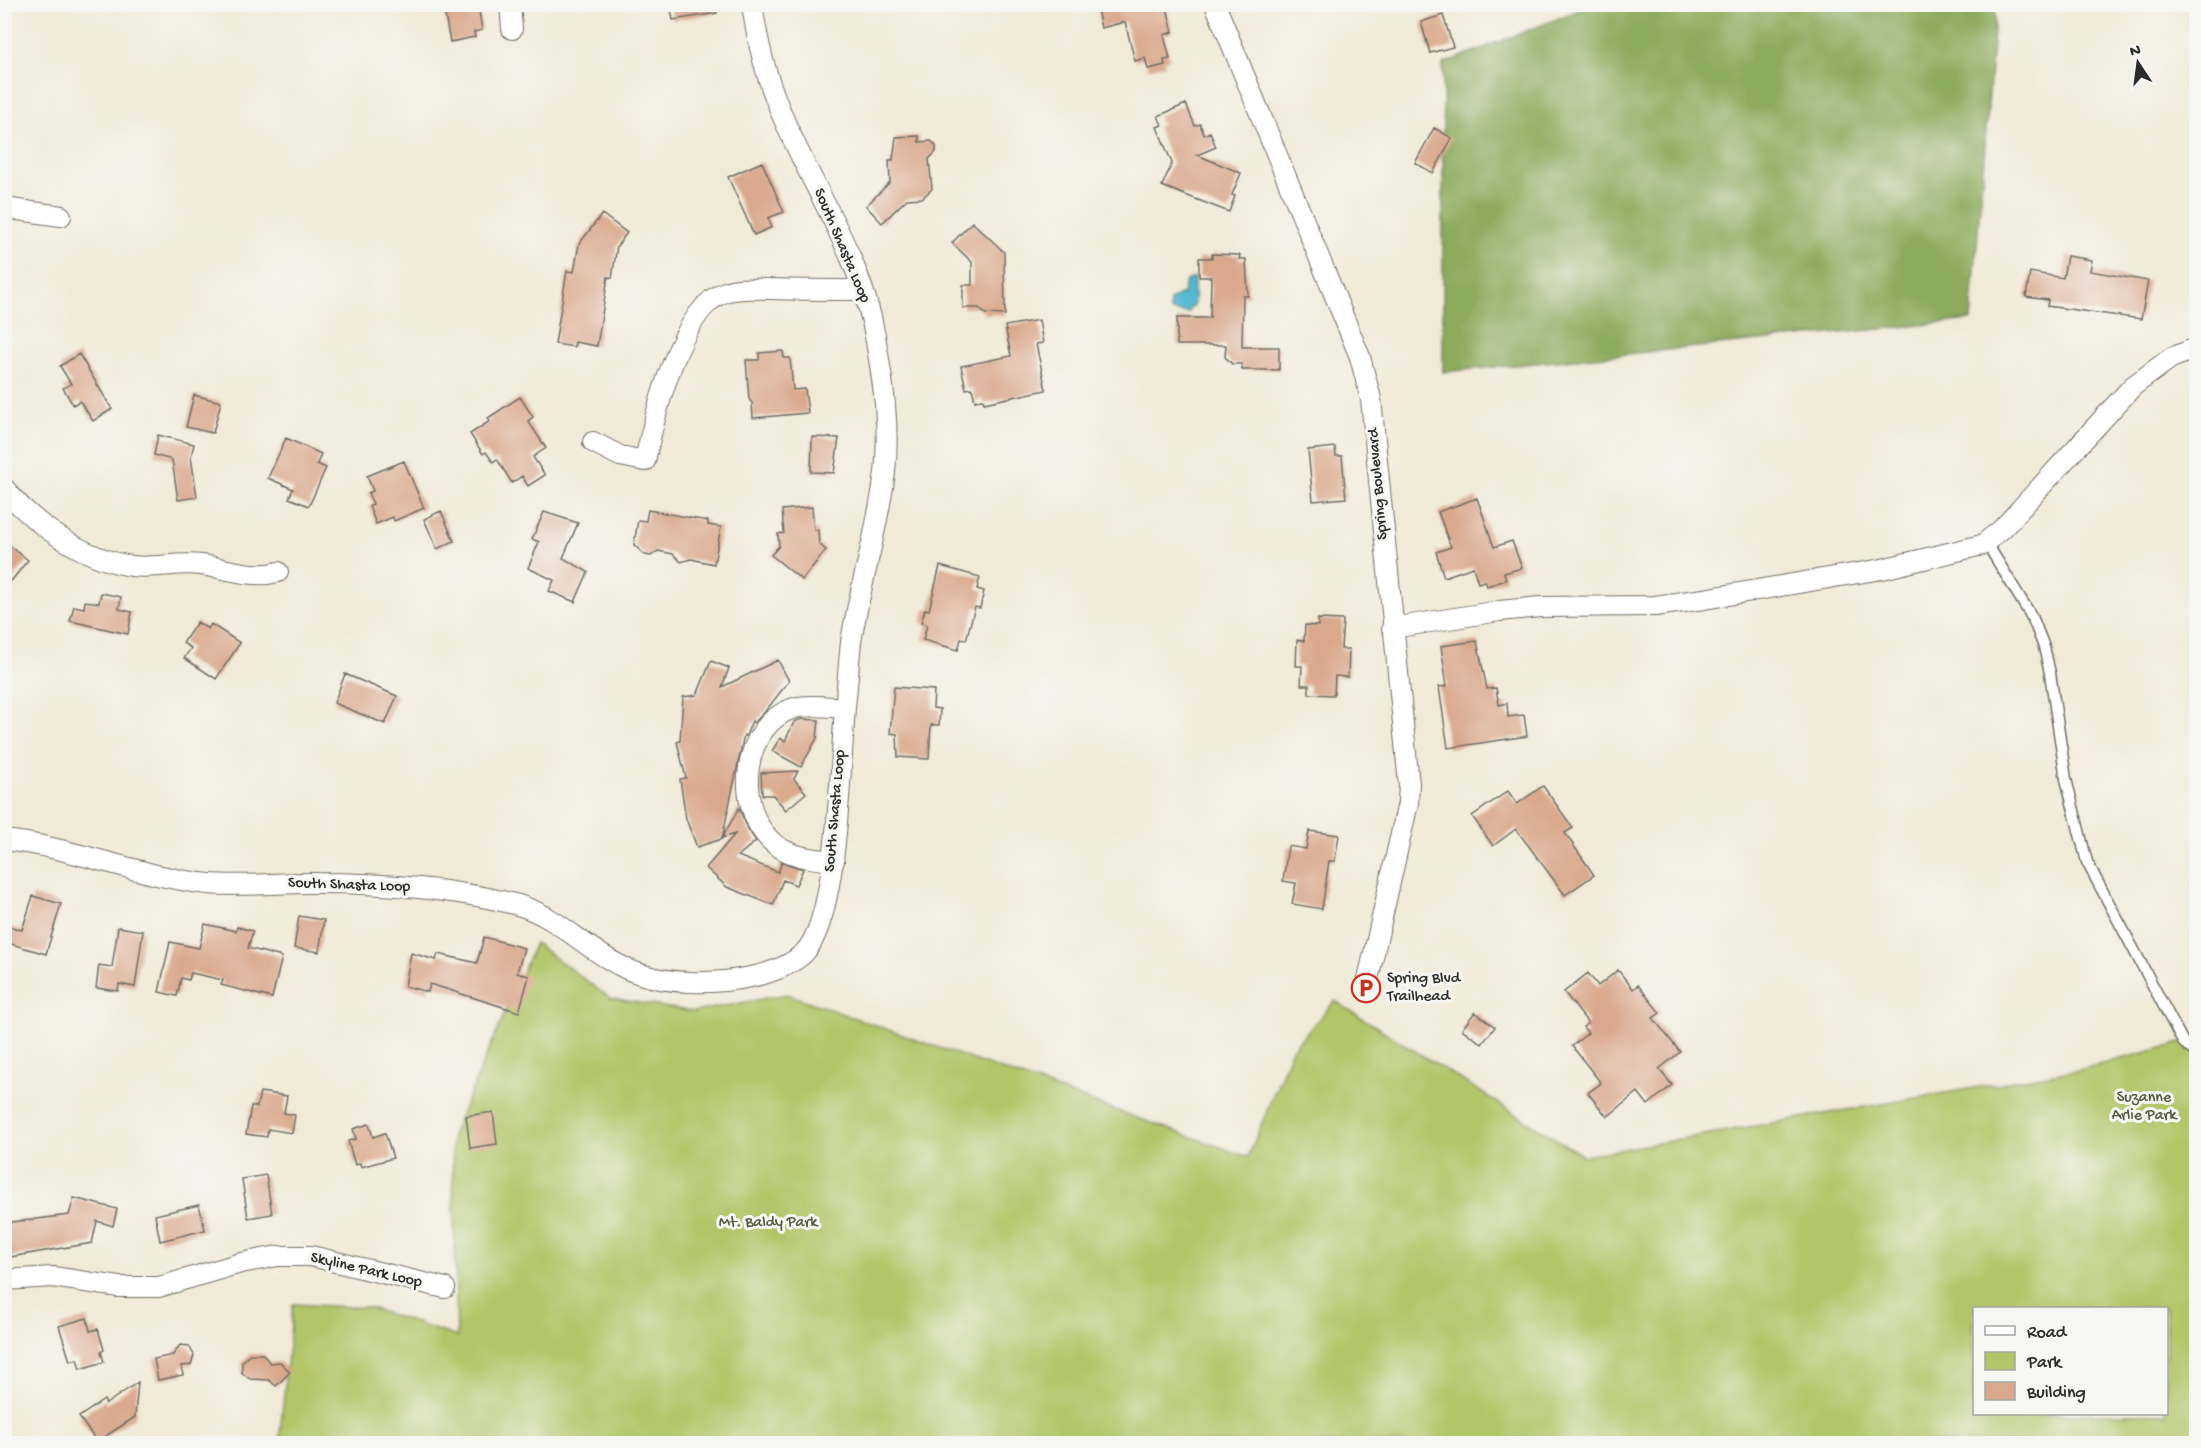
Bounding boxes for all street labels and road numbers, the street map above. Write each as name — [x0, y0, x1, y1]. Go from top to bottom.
street label: South Shasta Loop — [808, 186, 874, 306]
street label: Spring Boulevard — [1365, 426, 1393, 540]
street label: South Shasta Loop — [821, 749, 851, 873]
street label: South Shasta Loop — [287, 874, 411, 898]
street label: Skyline Park Loop — [308, 1249, 424, 1293]

